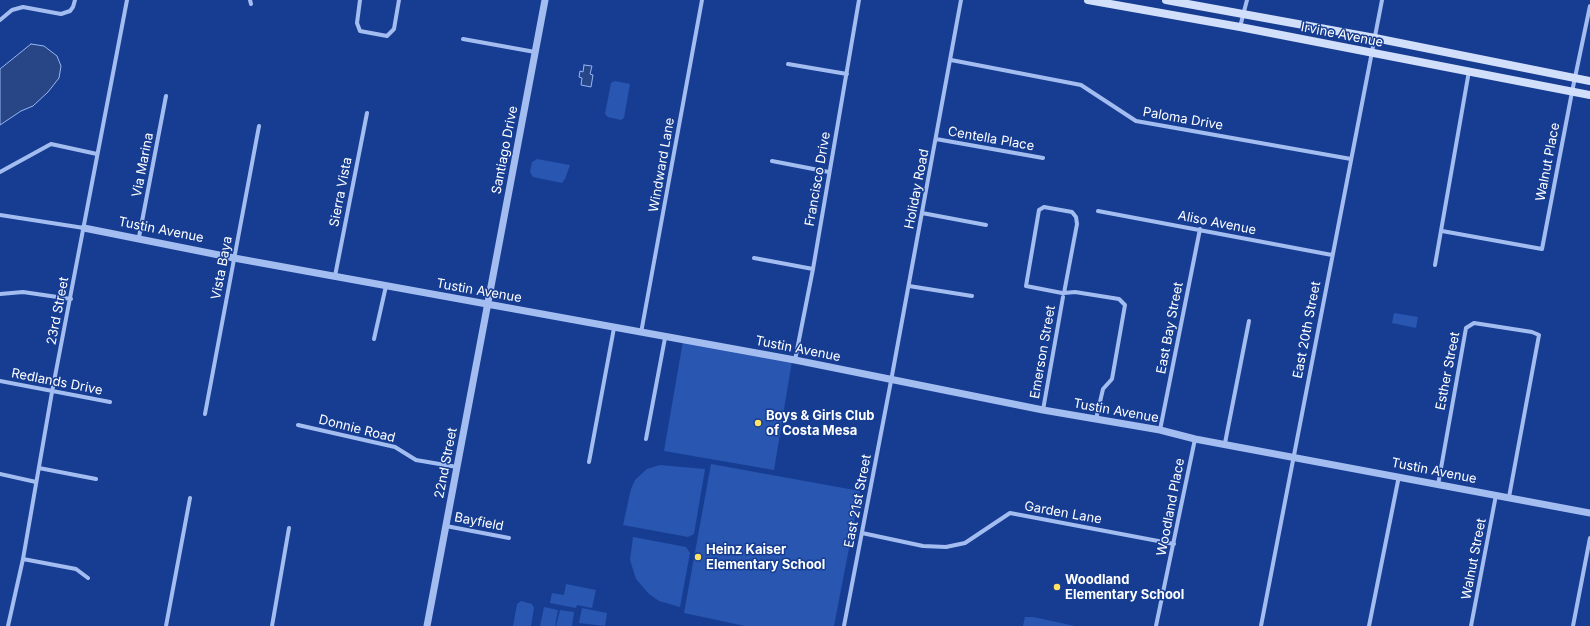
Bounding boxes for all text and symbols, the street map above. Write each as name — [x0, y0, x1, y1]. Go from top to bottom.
street label: Irvine Avenue — [1299, 19, 1385, 51]
street label: Santiago Drive — [489, 104, 521, 196]
street label: Paloma Drive — [1142, 104, 1224, 134]
street label: Windward Lane — [646, 117, 678, 213]
street label: Walnut Place — [1533, 121, 1563, 203]
street label: Centella Place — [947, 124, 1035, 154]
street label: Via Marina — [129, 131, 157, 199]
street label: Francisco Drive — [802, 131, 834, 227]
street label: Holiday Road — [902, 148, 932, 230]
street label: Sierra Vista — [327, 156, 355, 228]
street label: Aliso Avenue — [1177, 208, 1257, 238]
street label: Tustin Avenue — [117, 214, 205, 246]
street label: Vista Baya — [208, 235, 236, 301]
street label: 23rd Street — [44, 276, 72, 346]
street label: Tustin Avenue — [435, 276, 523, 306]
street label: East 20th Street — [1290, 280, 1324, 380]
street label: East Bay Street — [1153, 281, 1187, 375]
street label: Emerson Street — [1027, 304, 1059, 400]
street label: Esther Street — [1433, 331, 1463, 411]
street label: Tustin Avenue — [754, 333, 842, 365]
street label: Redlands Drive — [10, 366, 104, 398]
street label: Tustin Avenue — [1072, 396, 1160, 426]
place label: Boys & Girls Club of Costa Mesa — [766, 408, 874, 439]
street label: Donnie Road — [317, 412, 397, 446]
marker: Boys & Girls Club of Costa Mesa — [753, 418, 763, 428]
street label: 22nd Street — [431, 426, 461, 500]
street label: East 21st Street — [841, 453, 875, 549]
street label: Tustin Avenue — [1390, 455, 1478, 487]
street label: Woodland Place — [1154, 457, 1188, 557]
street label: Garden Lane — [1023, 499, 1103, 527]
street label: Bayfield — [453, 510, 505, 534]
street label: Walnut Street — [1458, 517, 1490, 601]
place label: Heinz Kaiser Elementary School — [706, 542, 825, 573]
marker: Heinz Kaiser Elementary School — [693, 552, 703, 562]
place label: Woodland Elementary School — [1065, 572, 1184, 603]
marker: Woodland Elementary School — [1052, 582, 1062, 592]

